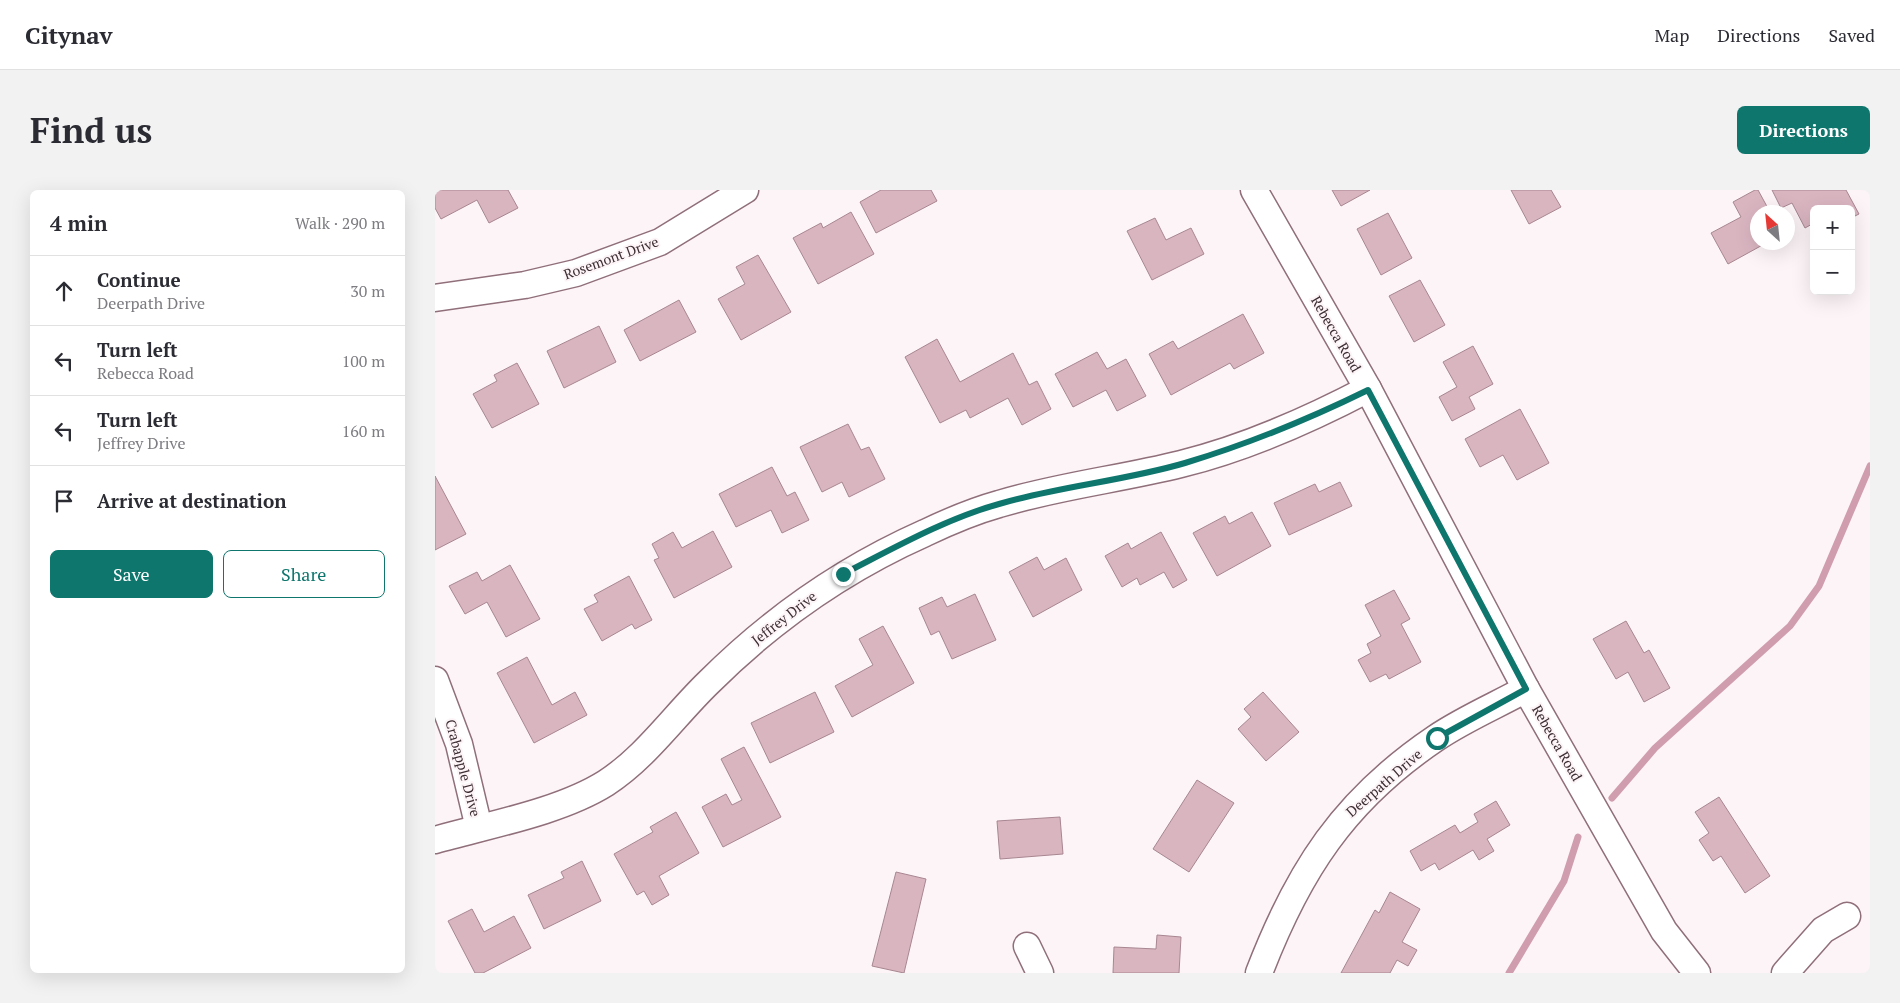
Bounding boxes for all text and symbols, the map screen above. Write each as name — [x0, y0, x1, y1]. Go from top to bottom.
text: Citynav — [25, 19, 112, 51]
text: Map — [1654, 23, 1689, 47]
text: Directions — [1717, 23, 1800, 47]
text: Saved — [1828, 23, 1875, 47]
button: Directions — [1737, 106, 1870, 154]
text: Find us — [30, 107, 152, 153]
north arrow — [1750, 205, 1795, 250]
map controls — [1810, 205, 1855, 295]
button: + — [1810, 205, 1855, 250]
text: 4 min — [50, 209, 107, 237]
text: Walk · 290 m — [295, 212, 385, 234]
street label: Rosemont Drive — [561, 232, 661, 283]
button: − — [1810, 250, 1855, 295]
text: Continue — [97, 267, 181, 292]
icon: ahead — [50, 277, 78, 305]
text: 30 m — [350, 280, 385, 302]
text: Deerpath Drive — [97, 292, 205, 314]
street label: Rebecca Road — [1307, 292, 1366, 375]
text: Turn left — [97, 337, 178, 362]
icon: left — [50, 347, 78, 375]
text: 100 m — [342, 350, 385, 372]
text: Rebecca Road — [97, 362, 194, 384]
text: Turn left — [97, 407, 178, 432]
icon: left — [50, 417, 78, 445]
text: 160 m — [342, 420, 385, 442]
text: Jeffrey Drive — [97, 432, 185, 454]
icon: arrive — [50, 487, 78, 515]
text: Arrive at destination — [97, 488, 286, 513]
button: Save — [50, 550, 213, 598]
button: Share — [223, 550, 385, 598]
route end — [832, 563, 855, 586]
street label: Jeffrey Drive — [747, 586, 820, 649]
street label: Rebecca Road — [1528, 701, 1587, 784]
street label: Crabapple Drive — [441, 717, 486, 819]
route start — [1426, 727, 1449, 750]
street label: Deerpath Drive — [1342, 744, 1426, 821]

